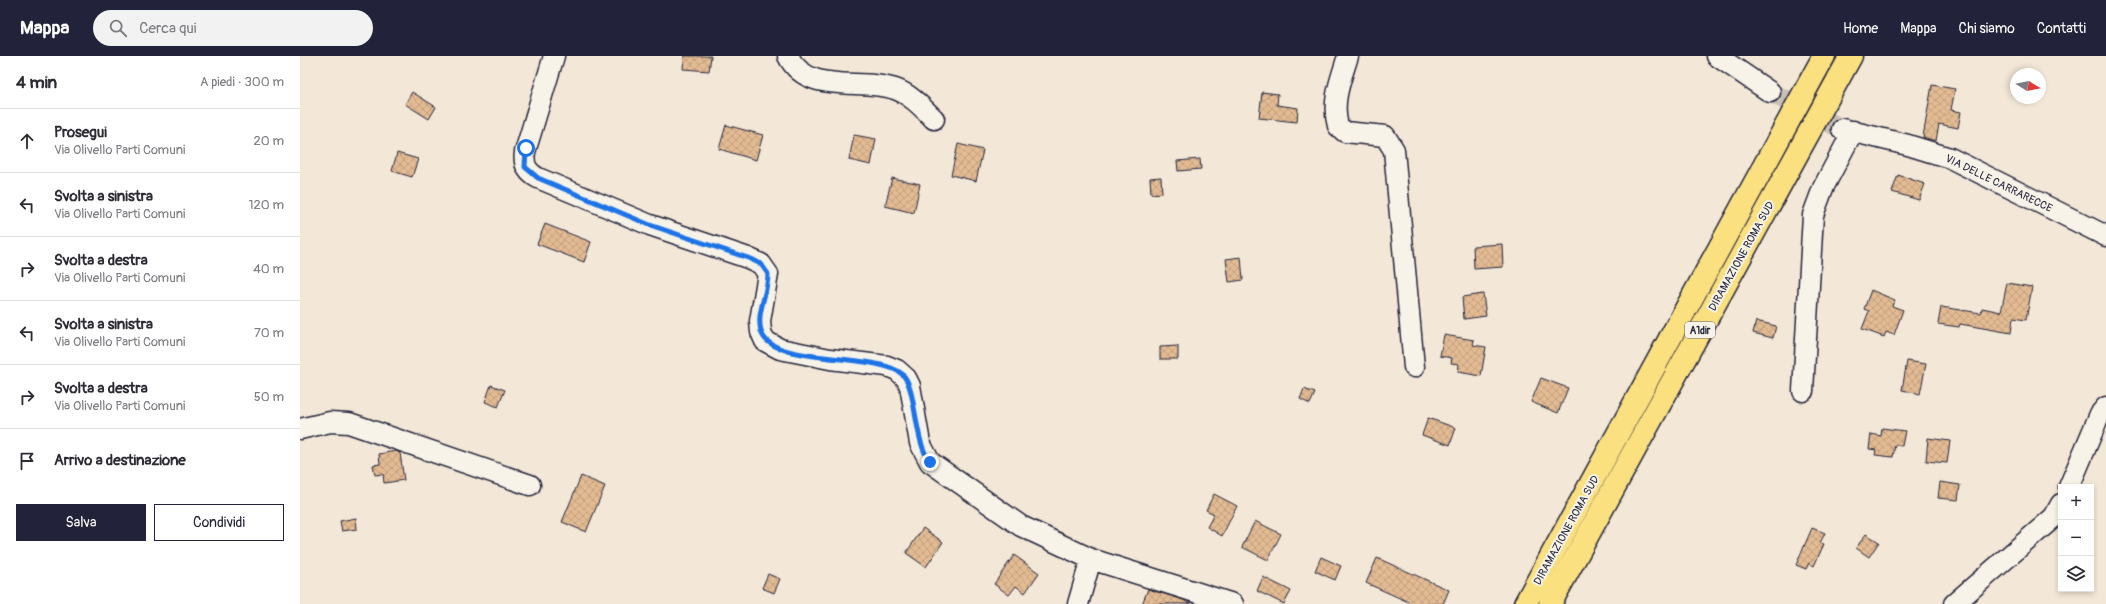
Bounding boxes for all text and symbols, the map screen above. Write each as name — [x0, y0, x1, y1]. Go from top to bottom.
search box — [93, 10, 373, 46]
text: Mappa — [20, 16, 69, 40]
icon: search — [107, 17, 129, 39]
text: Cerca qui — [139, 19, 196, 38]
text: Home — [1843, 20, 1878, 37]
text: Mappa — [1900, 20, 1937, 37]
text: Chi siamo — [1959, 20, 2015, 37]
text: Contatti — [2037, 20, 2086, 37]
north arrow — [2010, 68, 2046, 104]
text: 4 min — [16, 72, 57, 93]
text: A piedi · 300 m — [200, 74, 284, 90]
text: Prosegui — [54, 123, 107, 142]
icon: ahead — [16, 130, 38, 152]
text: 20 m — [253, 133, 284, 149]
route start — [517, 139, 535, 157]
text: Via Olivello Parti Comuni — [54, 142, 185, 158]
street label: VIA DELLE CARRARECCE — [1943, 152, 2055, 215]
text: Svolta a sinistra — [54, 187, 153, 206]
icon: left — [16, 194, 38, 216]
text: 120 m — [248, 197, 284, 213]
street label: DIRAMAZIONE ROMA SUD — [1706, 199, 1777, 313]
text: Via Olivello Parti Comuni — [54, 206, 185, 222]
text: Svolta a destra — [54, 251, 148, 270]
icon: right — [16, 258, 38, 280]
text: 40 m — [253, 261, 284, 277]
text: Via Olivello Parti Comuni — [54, 270, 185, 286]
text: Svolta a sinistra — [54, 315, 153, 334]
icon: left — [16, 322, 38, 344]
road number: A1dir — [1685, 322, 1715, 338]
text: 70 m — [254, 325, 284, 341]
text: Via Olivello Parti Comuni — [54, 334, 185, 350]
text: Svolta a destra — [54, 379, 148, 398]
icon: right — [16, 386, 38, 408]
text: 50 m — [254, 389, 284, 405]
text: Via Olivello Parti Comuni — [54, 398, 185, 414]
icon: arrive — [16, 450, 38, 472]
text: Arrivo a destinazione — [54, 451, 186, 470]
route end — [921, 453, 939, 471]
street label: DIRAMAZIONE ROMA SUD — [1531, 473, 1602, 587]
map controls — [2058, 484, 2094, 592]
button: + — [2058, 484, 2094, 520]
button: Salva — [16, 504, 146, 541]
button: Condividi — [154, 504, 284, 541]
button: − — [2058, 520, 2094, 556]
button: layers — [2058, 556, 2094, 592]

